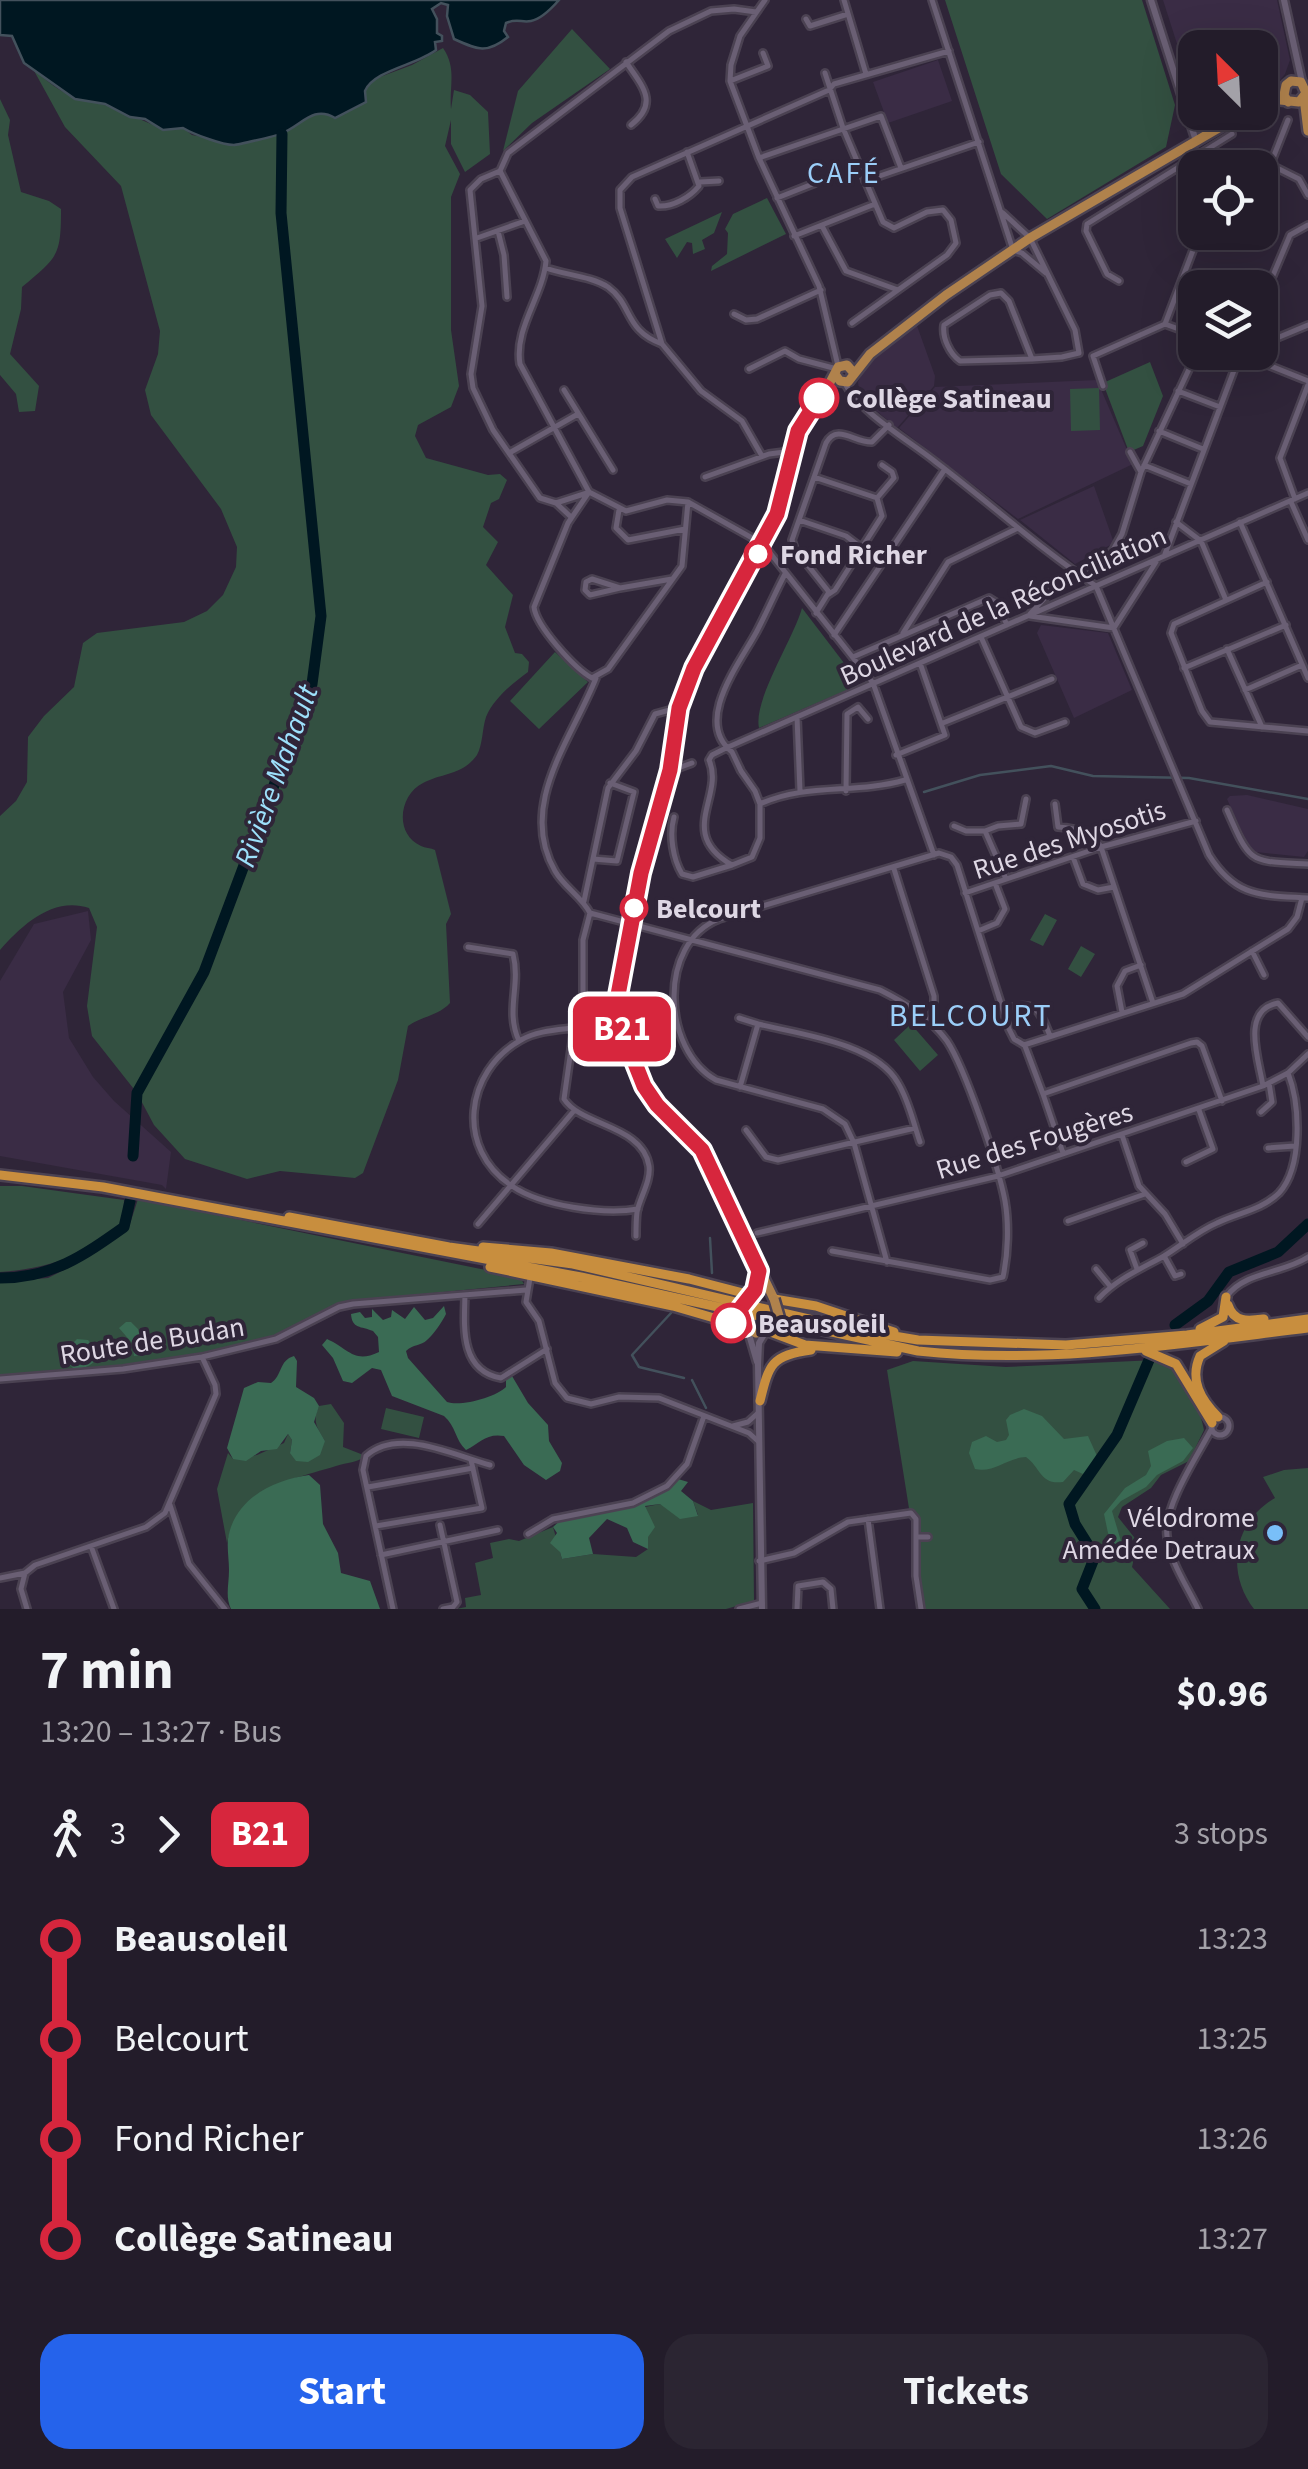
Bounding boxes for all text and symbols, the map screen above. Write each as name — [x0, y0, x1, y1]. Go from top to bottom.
north arrow — [1178, 30, 1278, 130]
map controls — [1178, 30, 1278, 370]
button: locate — [1178, 150, 1278, 250]
district label: CAFÉ — [807, 152, 881, 195]
button: layers — [1178, 270, 1278, 370]
marker: Collège Satineau — [800, 379, 838, 417]
place label: Collège Satineau — [846, 379, 1052, 419]
street label: Boulevard de la Réconciliation — [834, 516, 1173, 696]
place label: Fond Richer — [780, 535, 928, 575]
marker: Fond Richer — [745, 541, 771, 567]
water label: Rivière Mahault — [224, 678, 330, 873]
street label: Rue des Myosotis — [968, 790, 1171, 890]
place label: Belcourt — [656, 889, 761, 929]
marker: Belcourt — [621, 895, 647, 921]
district label: BELCOURT — [889, 993, 1053, 1039]
line badge: B21 — [564, 996, 680, 1062]
text: B21 — [593, 1004, 651, 1054]
street label: Rue des Fougères — [931, 1092, 1138, 1190]
marker: Beausoleil — [712, 1304, 750, 1342]
place label: Beausoleil — [758, 1304, 886, 1344]
street label: Route de Budan — [57, 1307, 247, 1375]
place label: Vélodrome Amédée Detraux — [1063, 1498, 1256, 1570]
marker: Vélodrome Amédée Detraux — [1264, 1522, 1286, 1544]
text: 7 min — [40, 1632, 174, 1710]
text: $0.96 — [1176, 1667, 1268, 1721]
text: 13:20 – 13:27 · Bus — [40, 1709, 282, 1755]
icon: walk — [40, 1807, 95, 1862]
icon: forward — [141, 1807, 196, 1862]
text: B21 — [231, 1809, 289, 1859]
text: 3 — [110, 1811, 126, 1857]
text: 3 stops — [1174, 1811, 1268, 1857]
text: Beausoleil — [114, 1912, 288, 1966]
text: 13:23 — [1196, 1916, 1268, 1962]
text: Belcourt — [114, 2012, 249, 2066]
text: 13:25 — [1196, 2016, 1268, 2062]
text: Fond Richer — [114, 2112, 303, 2166]
text: 13:26 — [1196, 2116, 1268, 2162]
text: Collège Satineau — [114, 2212, 393, 2266]
text: 13:27 — [1196, 2216, 1268, 2262]
button: Start — [40, 2334, 644, 2449]
button: Tickets — [664, 2334, 1268, 2449]

